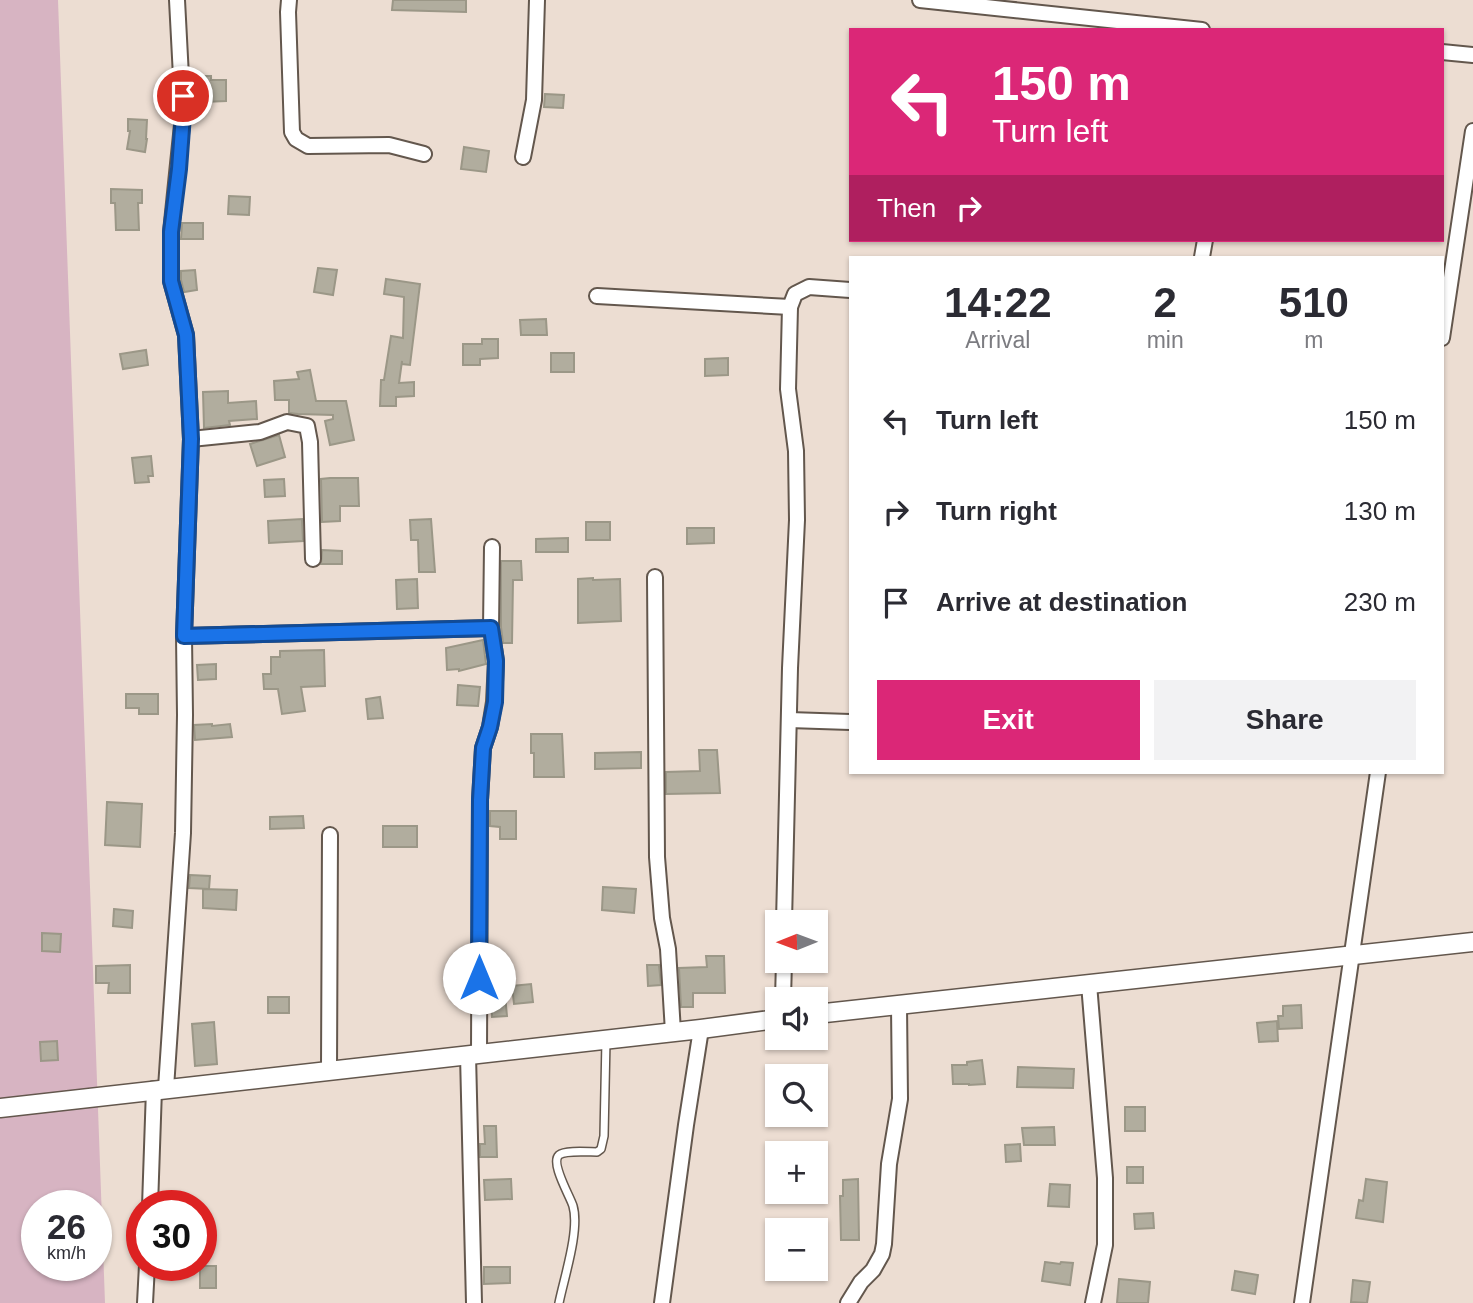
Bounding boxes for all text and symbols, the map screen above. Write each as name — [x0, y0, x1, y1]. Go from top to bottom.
icon: left — [877, 56, 968, 147]
text: 150 m — [992, 56, 1131, 110]
pin — [153, 66, 213, 126]
icon: arrive — [164, 77, 202, 115]
text: Turn left — [992, 113, 1108, 149]
icon: right — [950, 189, 988, 227]
text: Then — [877, 193, 936, 223]
text: 14:22 — [944, 279, 1052, 326]
text: 2 — [1153, 279, 1177, 326]
text: 510 — [1279, 279, 1349, 326]
text: Arrival — [965, 327, 1030, 353]
text: min — [1147, 327, 1184, 353]
text: m — [1304, 327, 1323, 353]
icon: left — [877, 402, 915, 440]
text: Turn left — [936, 405, 1038, 435]
text: 150 m — [1344, 405, 1416, 435]
icon: right — [877, 493, 915, 531]
text: Turn right — [936, 496, 1057, 526]
text: 130 m — [1344, 496, 1416, 526]
icon: arrive — [877, 584, 915, 622]
text: Arrive at destination — [936, 587, 1187, 617]
text: 230 m — [1344, 587, 1416, 617]
button: Exit — [877, 680, 1140, 760]
button: Share — [1154, 680, 1416, 760]
north arrow — [765, 910, 828, 973]
map controls — [765, 910, 828, 1281]
position arrow — [442, 941, 516, 1015]
button: sound — [765, 987, 828, 1050]
button: search — [765, 1064, 828, 1127]
button: + — [765, 1141, 828, 1204]
speed limit sign: 30 — [126, 1190, 217, 1281]
text: 26 — [47, 1207, 86, 1246]
button: − — [765, 1218, 828, 1281]
text: km/h — [47, 1243, 86, 1263]

